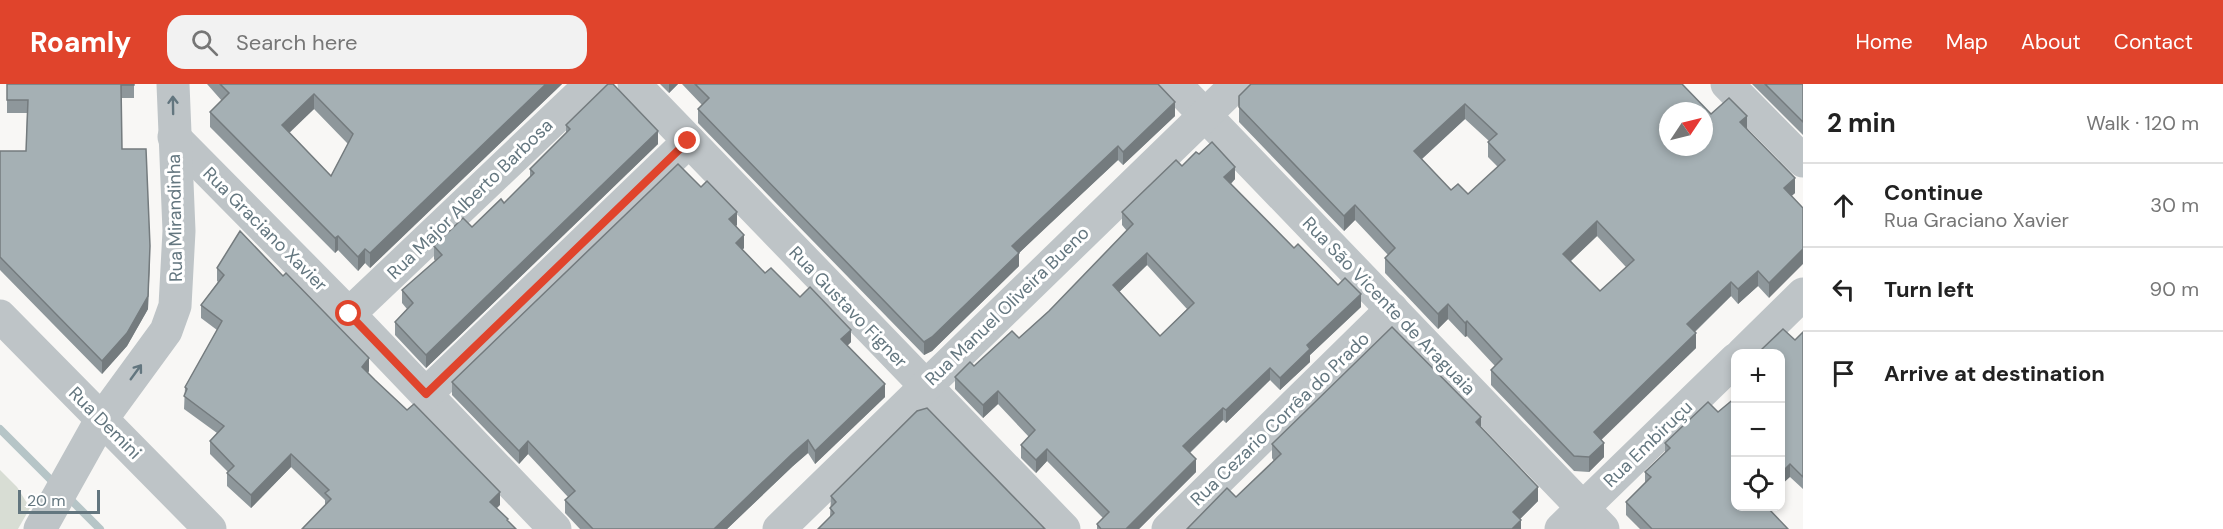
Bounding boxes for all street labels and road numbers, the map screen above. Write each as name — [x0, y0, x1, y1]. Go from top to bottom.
street label: Rua Major Alberto Barbosa — [382, 113, 558, 285]
street label: Rua Mirandinha — [162, 154, 188, 282]
street label: Rua Graciano Xavier — [198, 162, 333, 297]
street label: Rua São Vicente de Araguaia — [1297, 212, 1481, 400]
street label: Rua Manuel Oliveira Bueno — [920, 221, 1094, 391]
street label: Rua Gustavo Figner — [784, 241, 913, 373]
street label: Rua Cezario Corrêa do Prado — [1185, 327, 1375, 511]
street label: Rua Demini — [64, 382, 146, 464]
street label: Rua Embiruçu — [1598, 395, 1698, 493]

